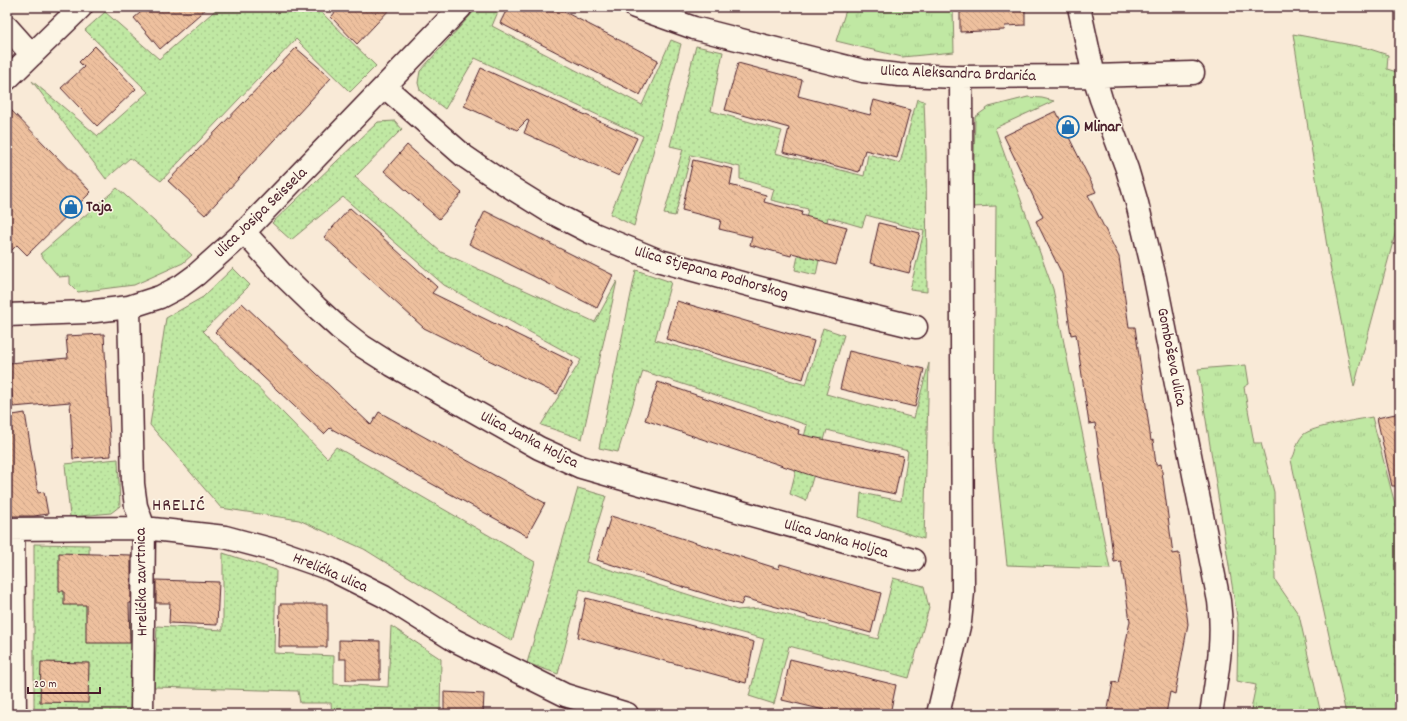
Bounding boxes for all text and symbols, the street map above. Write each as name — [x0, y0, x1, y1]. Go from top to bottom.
street label: Ulica Aleksandra Brdarića — [880, 60, 1037, 88]
shop icon: Mlinar — [1055, 114, 1081, 140]
place label: Mlinar — [1084, 116, 1122, 139]
street label: Ulica Josipa Seissela — [209, 162, 313, 264]
shop icon: Taja — [58, 194, 84, 220]
place label: Taja — [86, 196, 113, 219]
street label: Ulica Stjepana Podhorskog — [631, 240, 791, 306]
street label: Gomboševa ulica — [1150, 306, 1192, 409]
street label: Ulica Janka Holjca — [476, 405, 583, 475]
district label: HRELIĆ — [152, 494, 206, 519]
street label: Ulica Janka Holjca — [781, 513, 891, 565]
street label: Hrelićka zavrtnica — [130, 527, 154, 636]
street label: Hrelićka ulica — [289, 547, 372, 599]
scale bar — [28, 669, 100, 695]
text: 20 m — [34, 676, 57, 693]

